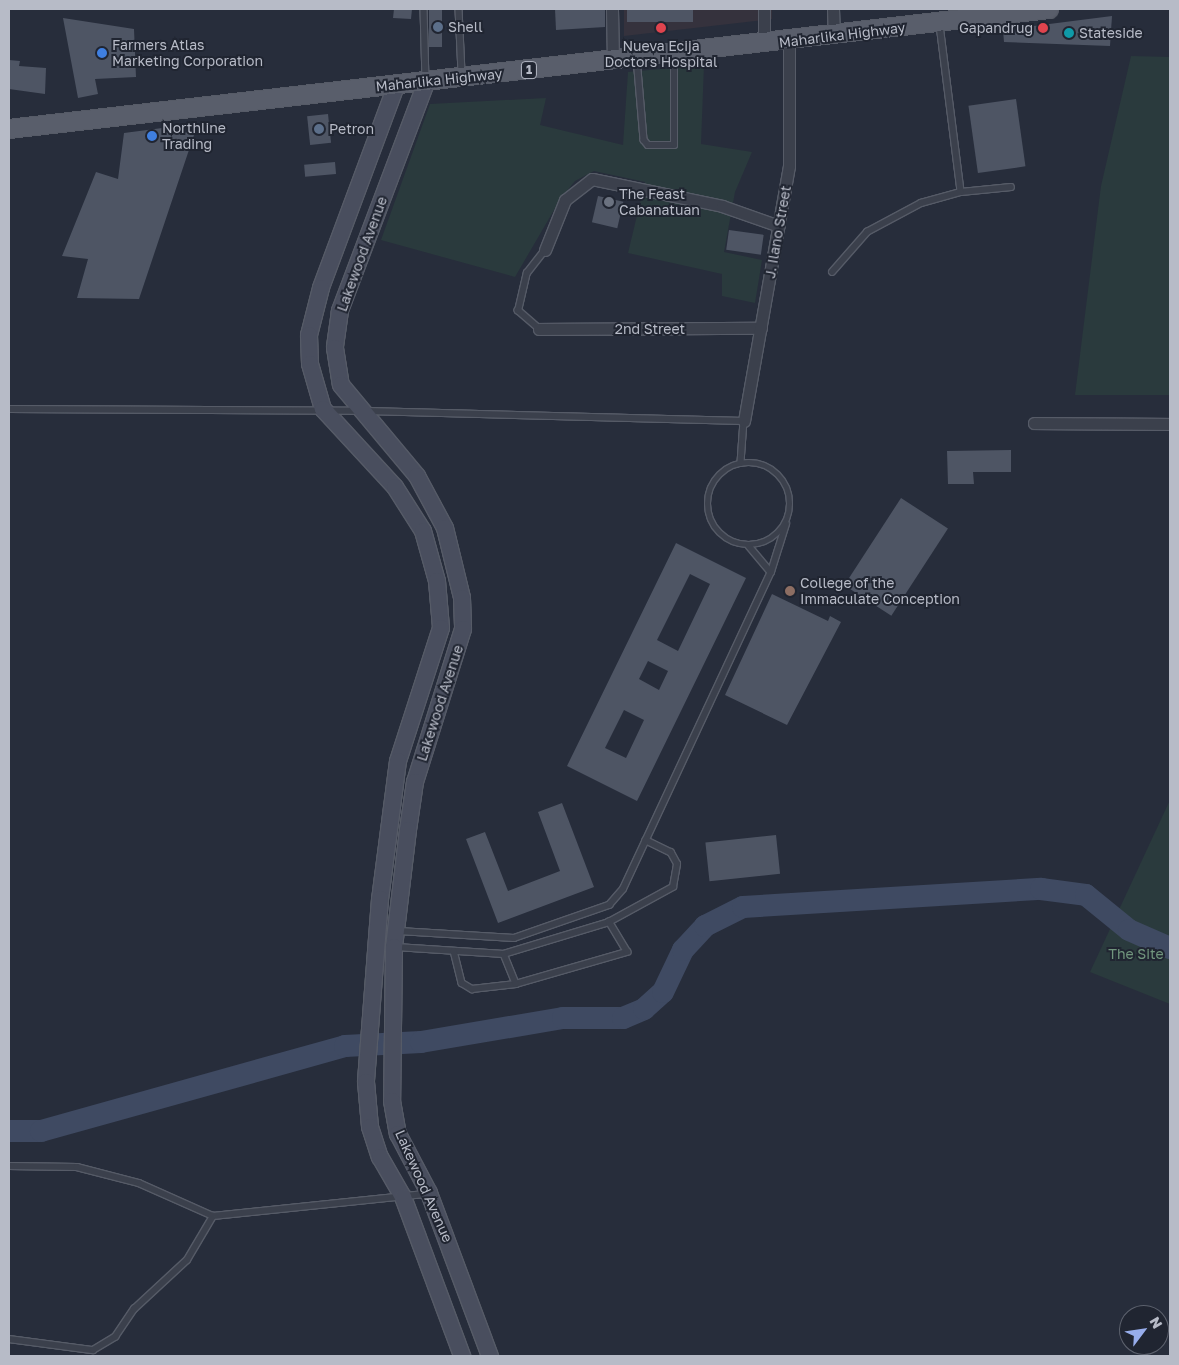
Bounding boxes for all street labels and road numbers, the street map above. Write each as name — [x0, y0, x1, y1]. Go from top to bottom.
street label: Maharlika Highway — [778, 19, 906, 51]
road number: 1 — [520, 60, 538, 80]
street label: Maharlika Highway — [375, 65, 503, 95]
street label: J. Ilano Street — [762, 184, 794, 280]
street label: Lakewood Avenue — [333, 194, 391, 314]
street label: 2nd Street — [615, 321, 685, 337]
street label: Lakewood Avenue — [413, 643, 467, 763]
street label: Lakewood Avenue — [392, 1127, 456, 1245]

